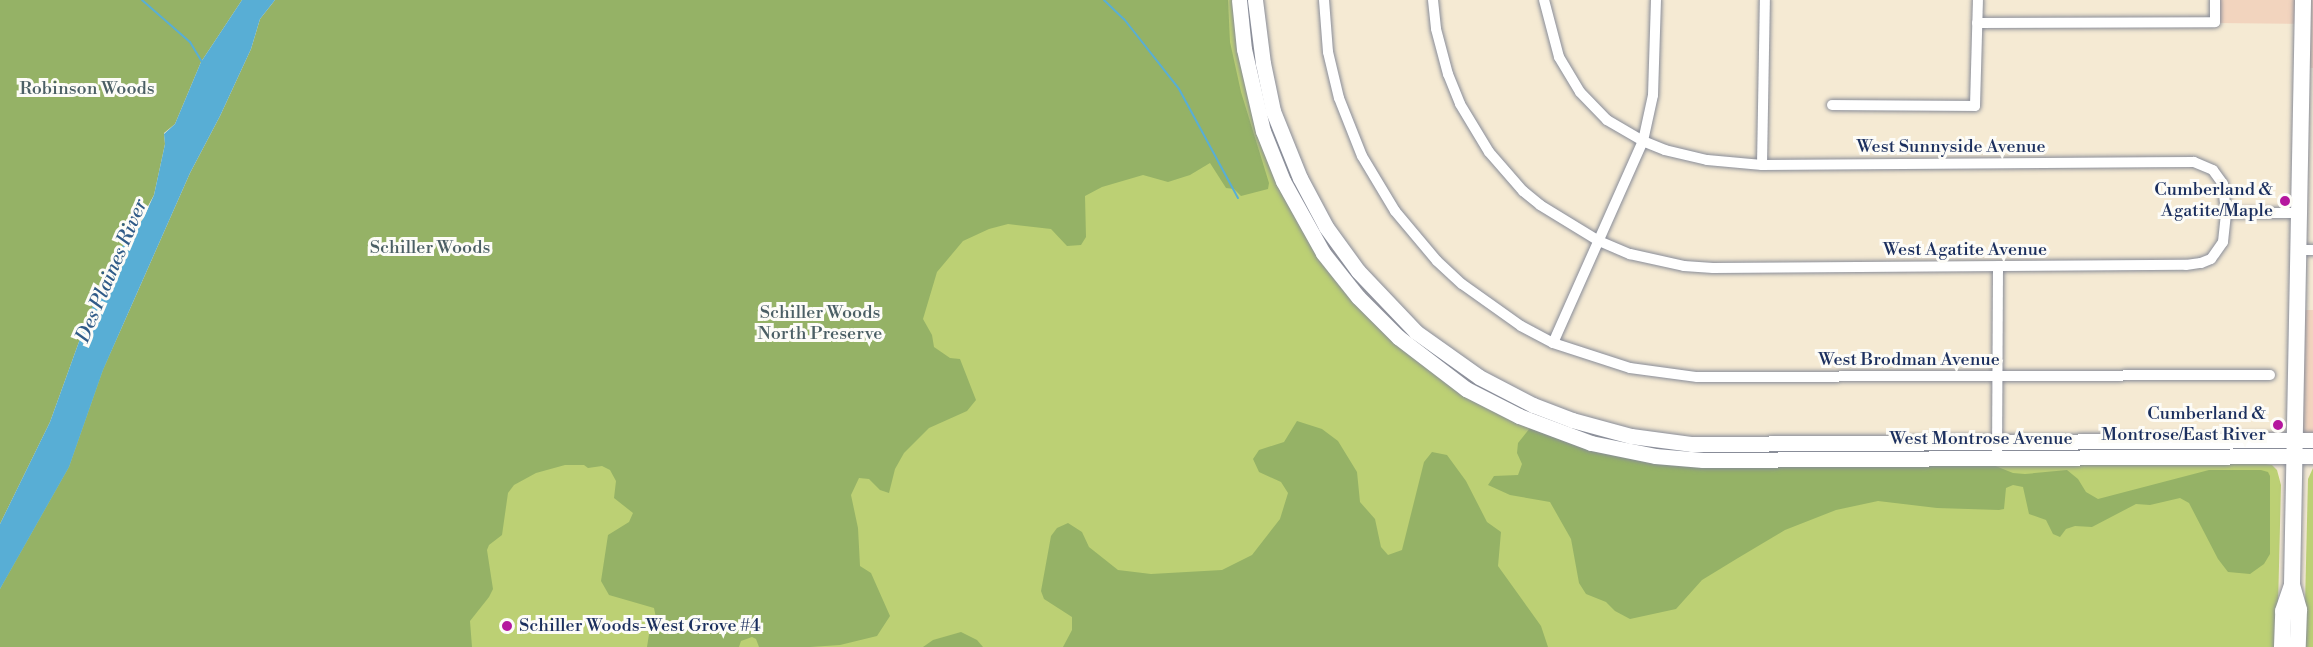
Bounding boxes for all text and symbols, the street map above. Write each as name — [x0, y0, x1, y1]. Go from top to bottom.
park label: Robinson Woods — [19, 78, 155, 100]
street label: West Sunnyside Avenue — [1856, 136, 2046, 158]
place label: Cumberland & Agatite/Maple — [2154, 180, 2273, 222]
marker: Cumberland & Agatite/Maple — [2278, 194, 2292, 208]
water label: Des Plaines River — [71, 196, 153, 346]
park label: Schiller Woods — [370, 237, 490, 259]
street label: West Agatite Avenue — [1883, 239, 2047, 261]
park label: Schiller Woods North Preserve — [758, 303, 882, 346]
street label: West Brodman Avenue — [1818, 349, 2000, 371]
place label: Cumberland & Montrose/East River — [2101, 404, 2266, 446]
marker: Cumberland & Montrose/East River — [2271, 418, 2285, 432]
street label: West Montrose Avenue — [1889, 428, 2073, 450]
place label: Schiller Woods-West Grove #4 — [519, 615, 761, 637]
marker: Schiller Woods-West Grove #4 — [500, 619, 514, 633]

